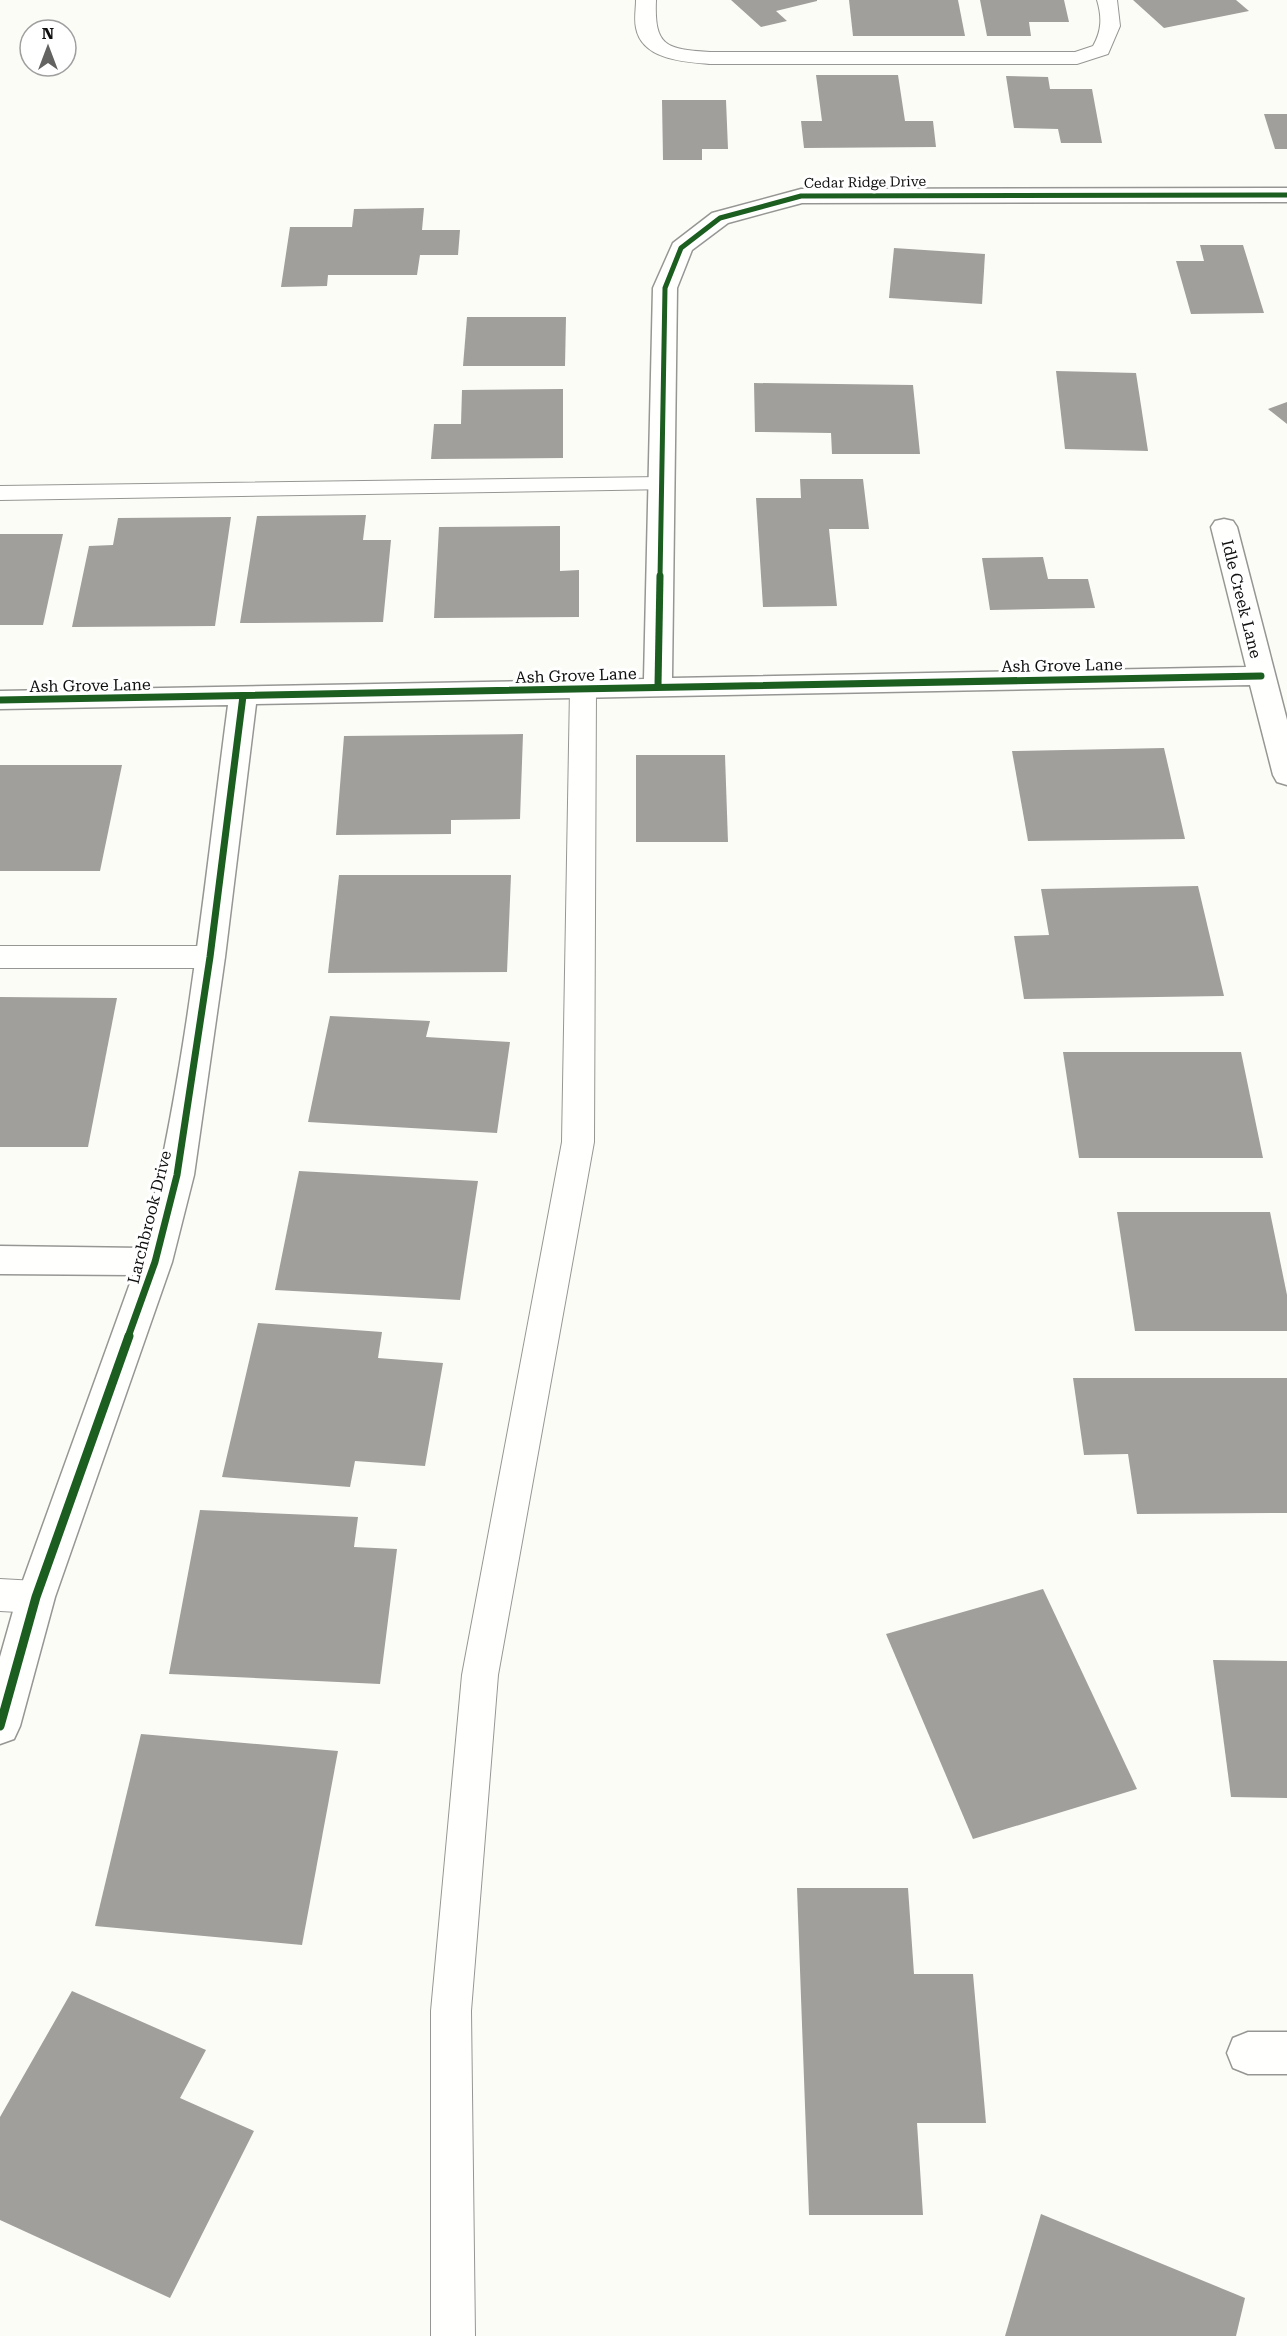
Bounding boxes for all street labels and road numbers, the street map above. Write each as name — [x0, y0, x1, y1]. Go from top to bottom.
street label: Cedar Ridge Drive — [804, 173, 927, 191]
street label: Idle Creek Lane — [1218, 538, 1265, 660]
street label: Ash Grove Lane — [1001, 655, 1123, 676]
street label: Ash Grove Lane — [515, 664, 637, 687]
street label: Ash Grove Lane — [29, 675, 151, 696]
street label: Larchbrook Drive — [124, 1148, 175, 1286]

